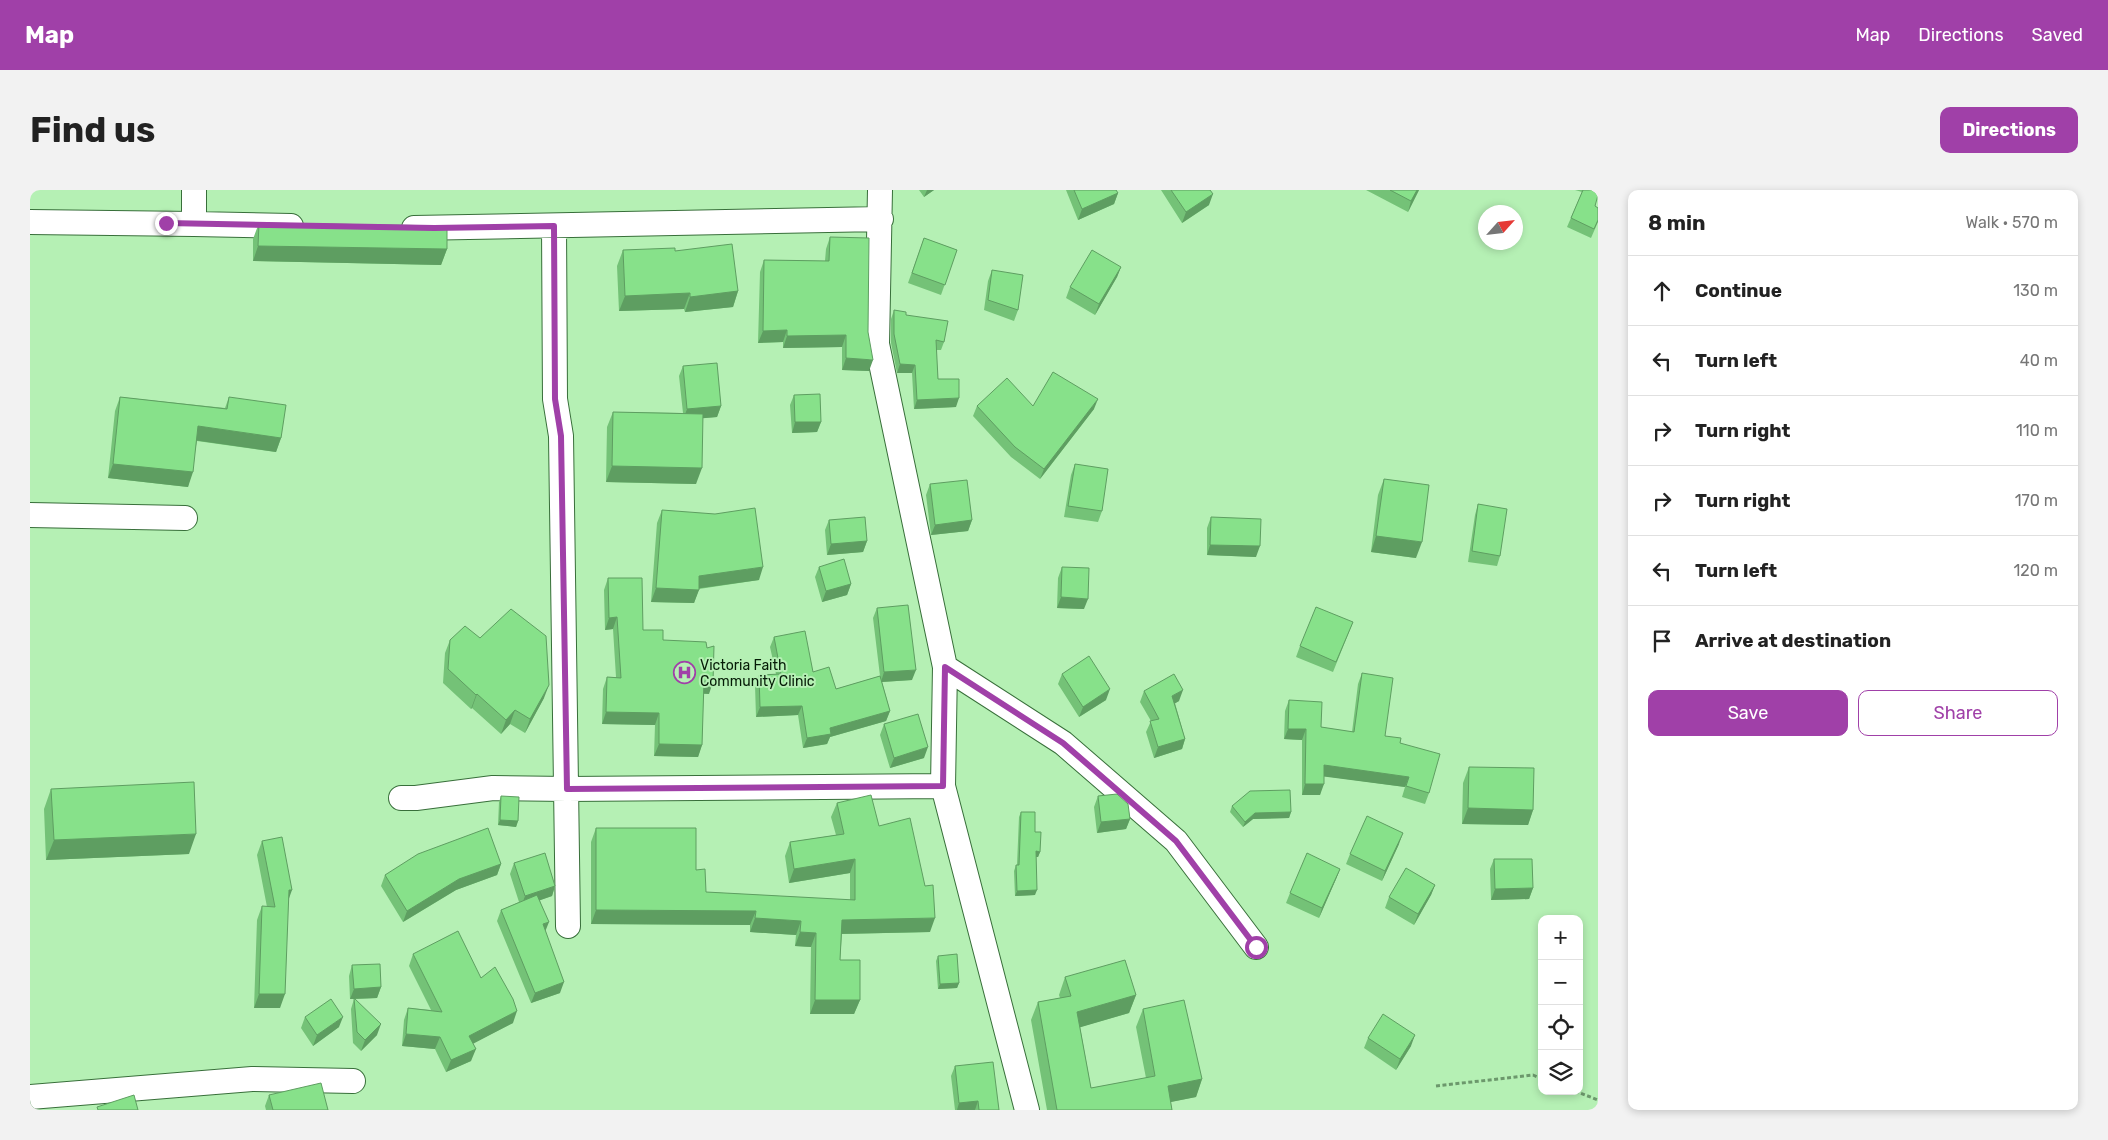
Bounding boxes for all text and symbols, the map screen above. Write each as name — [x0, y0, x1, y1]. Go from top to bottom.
text: Map — [25, 21, 74, 49]
text: Map — [1855, 24, 1890, 46]
text: Directions — [1918, 24, 2004, 46]
text: Saved — [2032, 24, 2083, 46]
button: Directions — [1940, 107, 2078, 153]
text: Find us — [30, 109, 155, 151]
north arrow — [1478, 205, 1523, 250]
text: 8 min — [1648, 210, 1705, 235]
route end — [155, 212, 178, 235]
text: Walk · 570 m — [1966, 213, 2058, 232]
icon: ahead — [1648, 277, 1676, 305]
text: Continue — [1695, 279, 1782, 302]
text: 130 m — [2013, 281, 2058, 300]
icon: left — [1648, 347, 1676, 375]
text: Turn left — [1695, 349, 1777, 372]
text: 40 m — [2020, 351, 2058, 370]
icon: right — [1648, 417, 1676, 445]
text: Turn right — [1695, 419, 1790, 442]
text: 110 m — [2016, 421, 2058, 440]
icon: right — [1648, 487, 1676, 515]
text: Turn right — [1695, 489, 1790, 512]
text: 170 m — [2015, 491, 2058, 510]
icon: left — [1648, 557, 1676, 585]
text: Turn left — [1695, 559, 1777, 582]
text: 120 m — [2013, 561, 2058, 580]
icon: arrive — [1648, 627, 1676, 655]
text: Arrive at destination — [1695, 629, 1891, 652]
place label: Victoria Faith Community Clinic — [700, 657, 815, 690]
hospital icon: Victoria Faith Community Clinic — [672, 661, 696, 685]
button: Save — [1648, 690, 1848, 736]
button: Share — [1858, 690, 2058, 736]
map controls — [1538, 915, 1583, 1095]
button: + — [1538, 915, 1583, 960]
route start — [1245, 936, 1268, 959]
button: − — [1538, 960, 1583, 1005]
button: locate — [1538, 1005, 1583, 1050]
button: layers — [1538, 1050, 1583, 1095]

